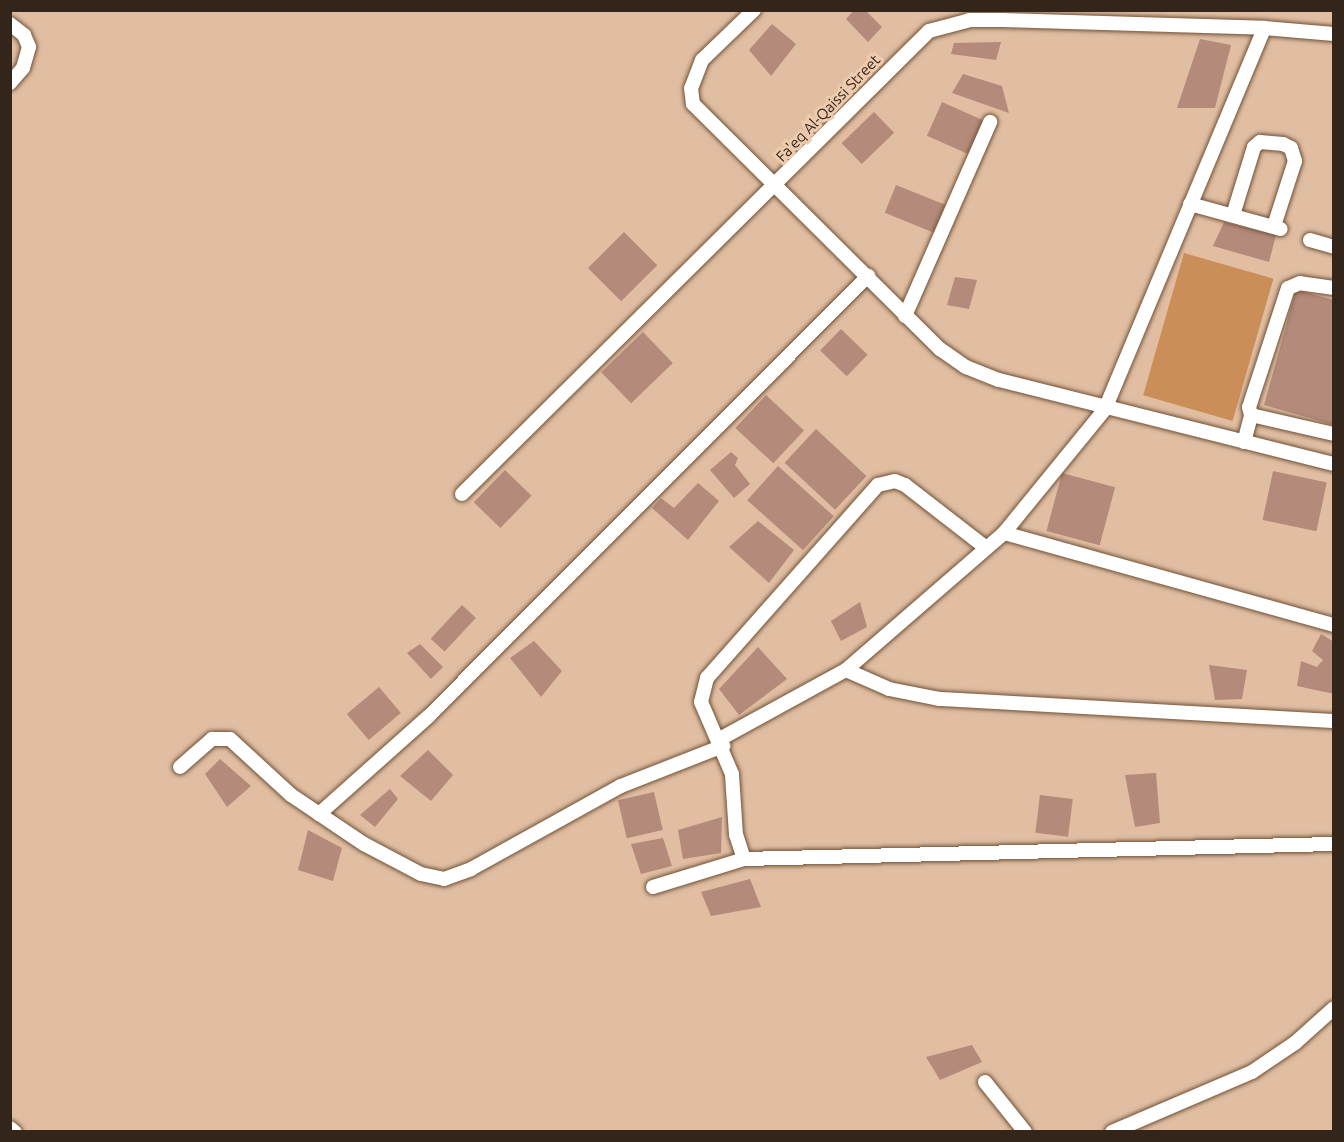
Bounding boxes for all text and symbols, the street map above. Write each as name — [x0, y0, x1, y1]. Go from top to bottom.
street label: Fa'eq Al-Qaissi Street — [772, 51, 884, 165]

